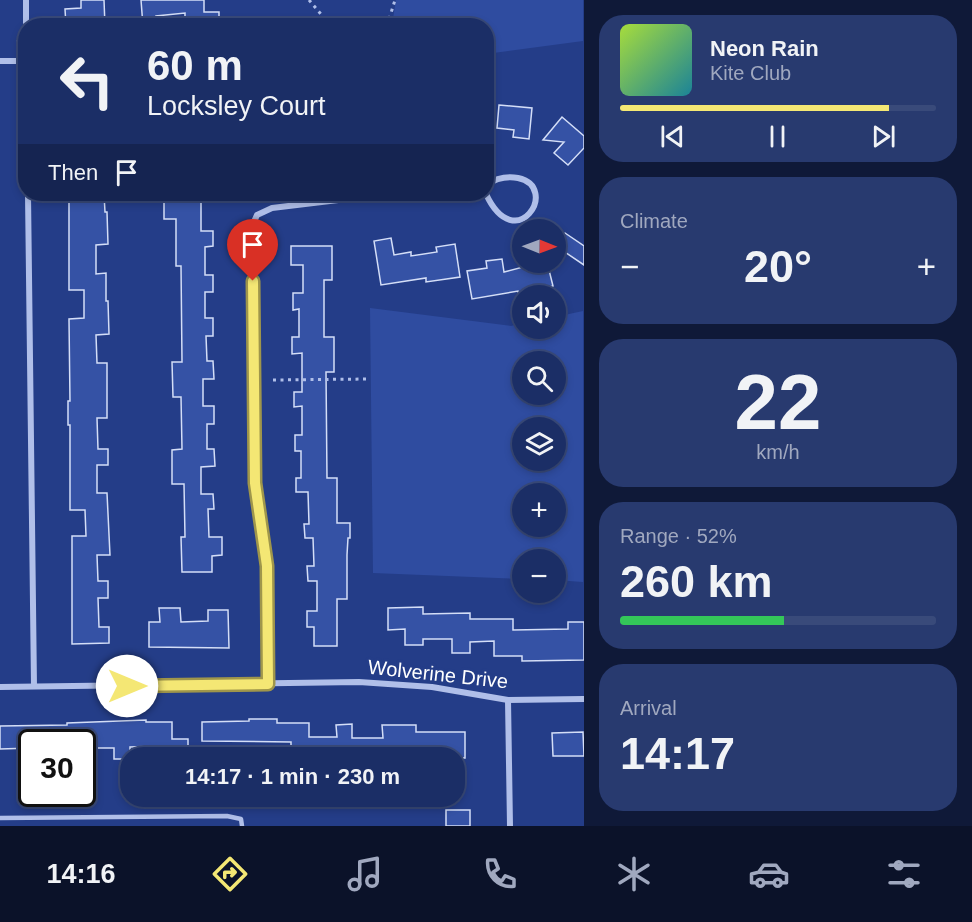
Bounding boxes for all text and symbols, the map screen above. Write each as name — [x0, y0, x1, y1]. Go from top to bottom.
text: Neon Rain — [710, 36, 819, 61]
icon: left — [48, 42, 126, 120]
text: 60 m — [147, 42, 243, 89]
text: Kite Club — [710, 62, 791, 84]
text: Locksley Court — [147, 91, 326, 121]
icon: previous — [656, 120, 689, 153]
icon: pause — [761, 120, 794, 153]
icon: next — [867, 120, 900, 153]
icon: arrive — [110, 156, 143, 189]
text: Then — [48, 160, 98, 185]
text: Climate — [620, 210, 688, 232]
pin — [227, 219, 278, 281]
north arrow — [512, 219, 566, 273]
map controls — [512, 219, 566, 603]
icon: arrive — [236, 228, 269, 261]
text: 20° — [744, 241, 812, 292]
text: − — [620, 248, 639, 285]
text: + — [917, 248, 936, 285]
button: sound — [512, 285, 566, 339]
button: search — [512, 351, 566, 405]
text: 22 — [735, 358, 821, 446]
button: layers — [512, 417, 566, 471]
text: km/h — [756, 441, 800, 463]
button: + — [512, 483, 566, 537]
text: Range · 52% — [620, 525, 737, 547]
button: − — [512, 549, 566, 603]
text: 260 km — [620, 556, 773, 607]
position arrow — [95, 654, 159, 718]
street label: Wolverine Drive — [367, 656, 509, 692]
text: Arrival — [620, 697, 677, 719]
text: 14:17 — [620, 728, 735, 779]
speed limit sign: 30 — [18, 729, 96, 807]
text: 14:17 · 1 min · 230 m — [185, 764, 400, 789]
icon: directions — [209, 853, 251, 895]
icon: music — [344, 853, 386, 895]
icon: phone — [479, 853, 521, 895]
icon: climate — [613, 853, 655, 895]
icon: car — [748, 853, 790, 895]
icon: filters — [883, 853, 925, 895]
text: 14:16 — [46, 859, 116, 889]

